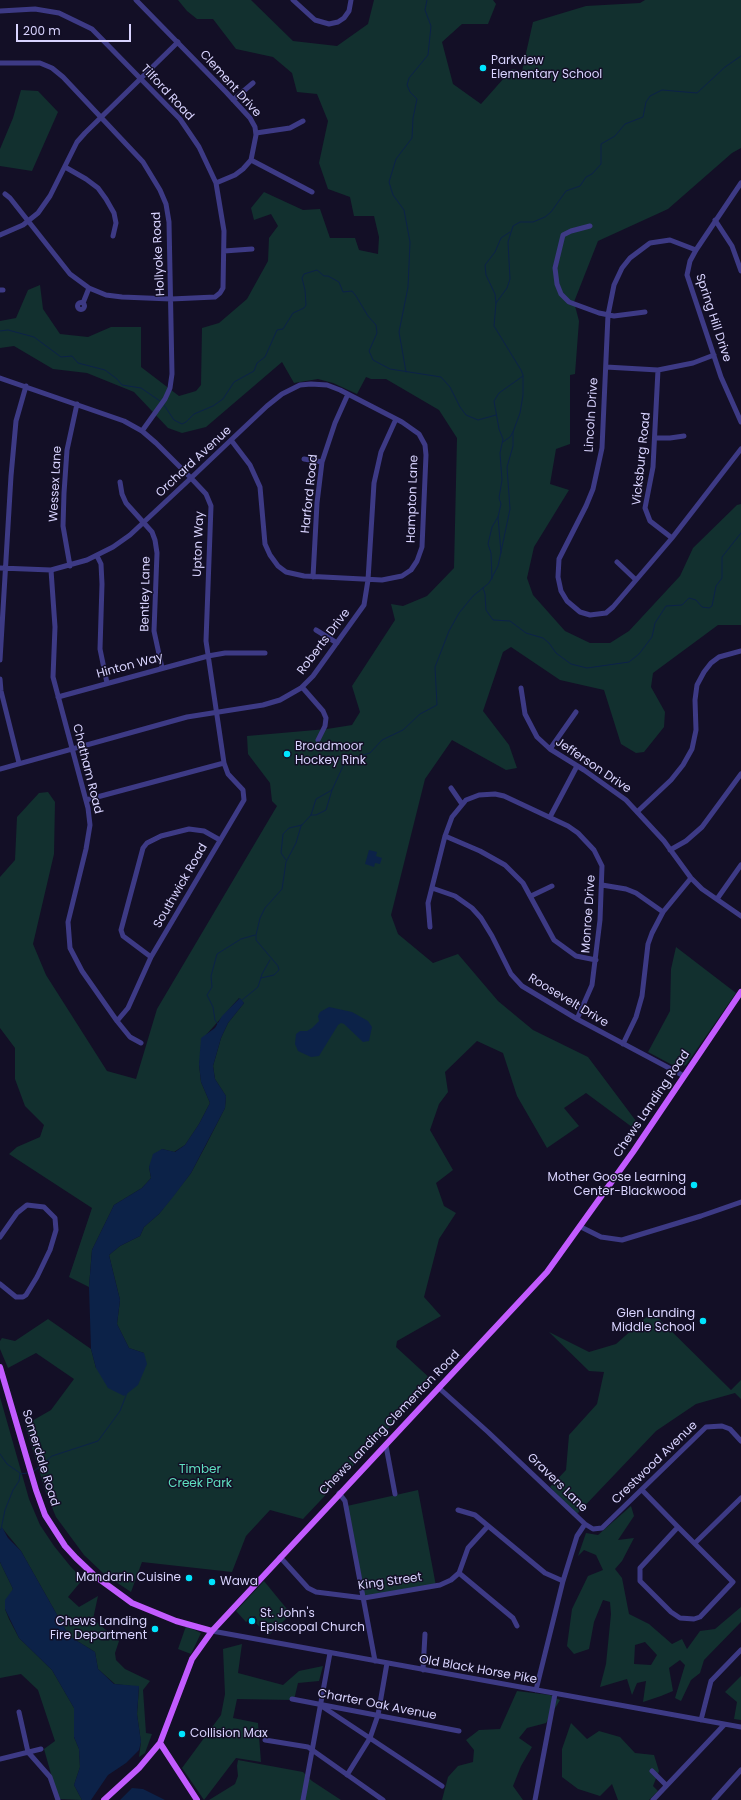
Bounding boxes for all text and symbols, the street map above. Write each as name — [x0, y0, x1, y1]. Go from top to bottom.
scale bar — [18, 16, 133, 42]
text: 200 m — [23, 22, 61, 39]
street label: Clement Drive — [196, 48, 264, 120]
place label: Parkview Elementary School — [491, 54, 602, 82]
street label: Tilford Road — [138, 62, 196, 124]
marker: Parkview Elementary School — [478, 63, 488, 73]
street label: Hollyoke Road — [150, 212, 168, 296]
street label: Spring Hill Drive — [692, 272, 734, 364]
street label: Lincoln Drive — [582, 377, 602, 453]
street label: Vicksburg Road — [630, 412, 654, 506]
street label: Orchard Avenue — [153, 423, 235, 501]
street label: Wessex Lane — [47, 445, 65, 523]
street label: Harford Road — [299, 454, 321, 534]
street label: Hampton Lane — [404, 455, 422, 543]
street label: Upton Way — [191, 511, 207, 577]
street label: Bentley Lane — [138, 556, 154, 632]
street label: Roberts Drive — [295, 606, 353, 678]
street label: Hinton Way — [95, 650, 165, 682]
street label: Chatham Road — [69, 723, 105, 815]
street label: Jefferson Drive — [552, 735, 634, 797]
place label: Broadmoor Hockey Rink — [295, 740, 366, 768]
marker: Broadmoor Hockey Rink — [282, 749, 292, 759]
street label: Southwick Road — [151, 841, 211, 931]
street label: Monroe Drive — [579, 874, 599, 954]
street label: Roosevelt Drive — [525, 971, 611, 1031]
street label: Chews Landing Road — [611, 1048, 693, 1160]
place label: Mother Goose Learning Center-Blackwood — [548, 1171, 686, 1199]
marker: Mother Goose Learning Center-Blackwood — [689, 1180, 699, 1190]
place label: Glen Landing Middle School — [612, 1307, 695, 1335]
marker: Glen Landing Middle School — [698, 1316, 708, 1326]
street label: Chews Landing Clementon Road — [317, 1348, 463, 1498]
street label: Somerdale Road — [18, 1408, 62, 1508]
street label: Crestwood Avenue — [609, 1418, 701, 1508]
street label: Gravers Lane — [524, 1451, 590, 1515]
park label: Timber Creek Park — [168, 1463, 232, 1491]
street label: King Street — [357, 1570, 423, 1594]
place label: Mandarin Cuisine — [76, 1571, 181, 1585]
marker: Mandarin Cuisine — [184, 1573, 194, 1583]
place label: Wawa — [220, 1575, 258, 1589]
marker: Wawa — [207, 1577, 217, 1587]
place label: St. John's Episcopal Church — [260, 1607, 365, 1635]
place label: Chews Landing Fire Department — [50, 1615, 147, 1643]
marker: St. John's Episcopal Church — [247, 1616, 257, 1626]
marker: Chews Landing Fire Department — [150, 1624, 160, 1634]
street label: Old Black Horse Pike — [418, 1653, 538, 1687]
street label: Charter Oak Avenue — [316, 1686, 438, 1724]
place label: Collision Max — [190, 1727, 268, 1741]
marker: Collision Max — [177, 1729, 187, 1739]

